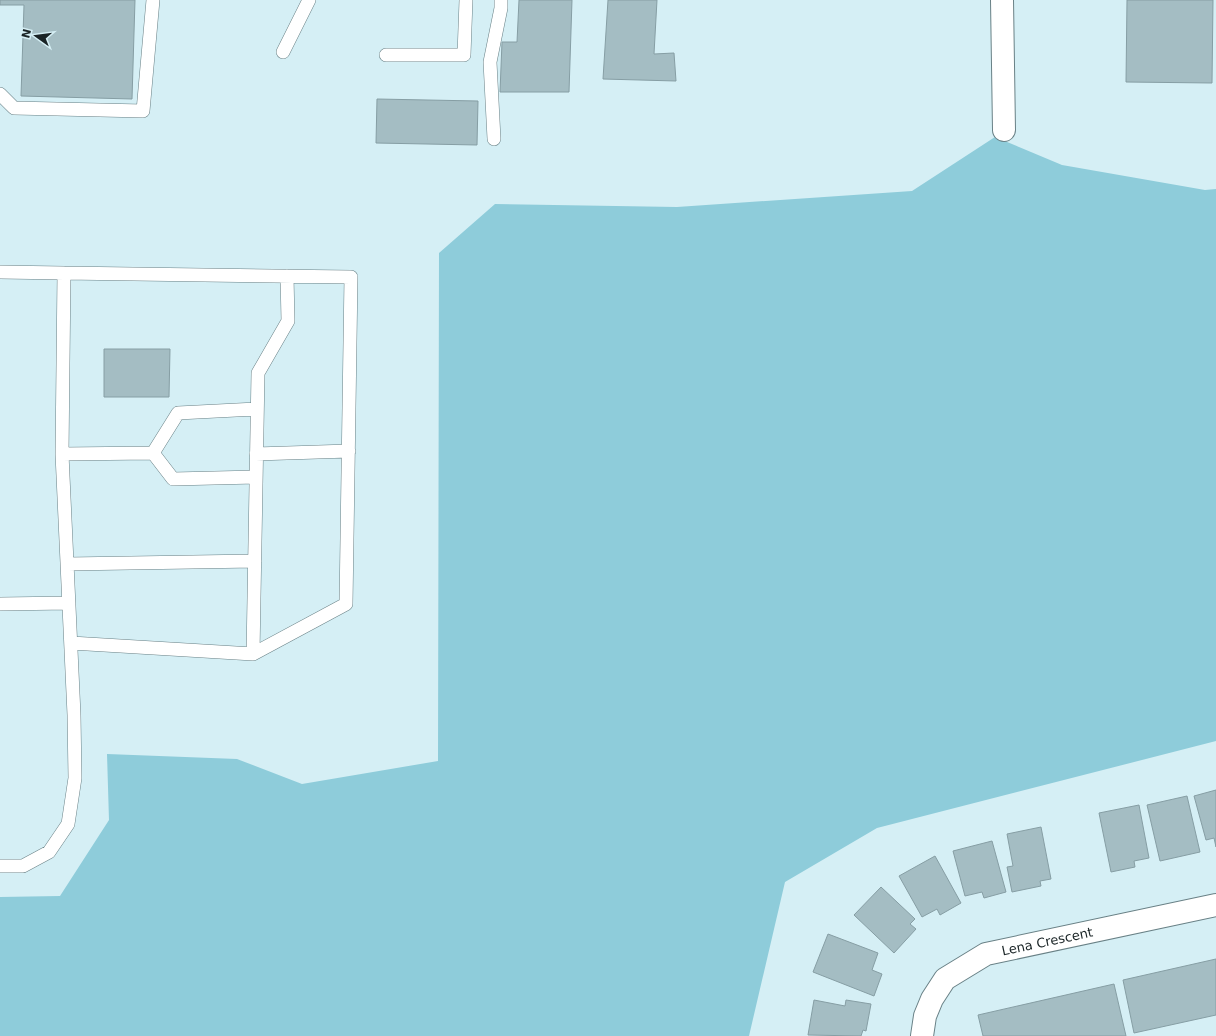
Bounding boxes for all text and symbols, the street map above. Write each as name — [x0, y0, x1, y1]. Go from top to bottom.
north arrow — [16, 16, 56, 56]
text: N — [19, 28, 34, 40]
street label: Lena Crescent — [1000, 924, 1094, 958]

